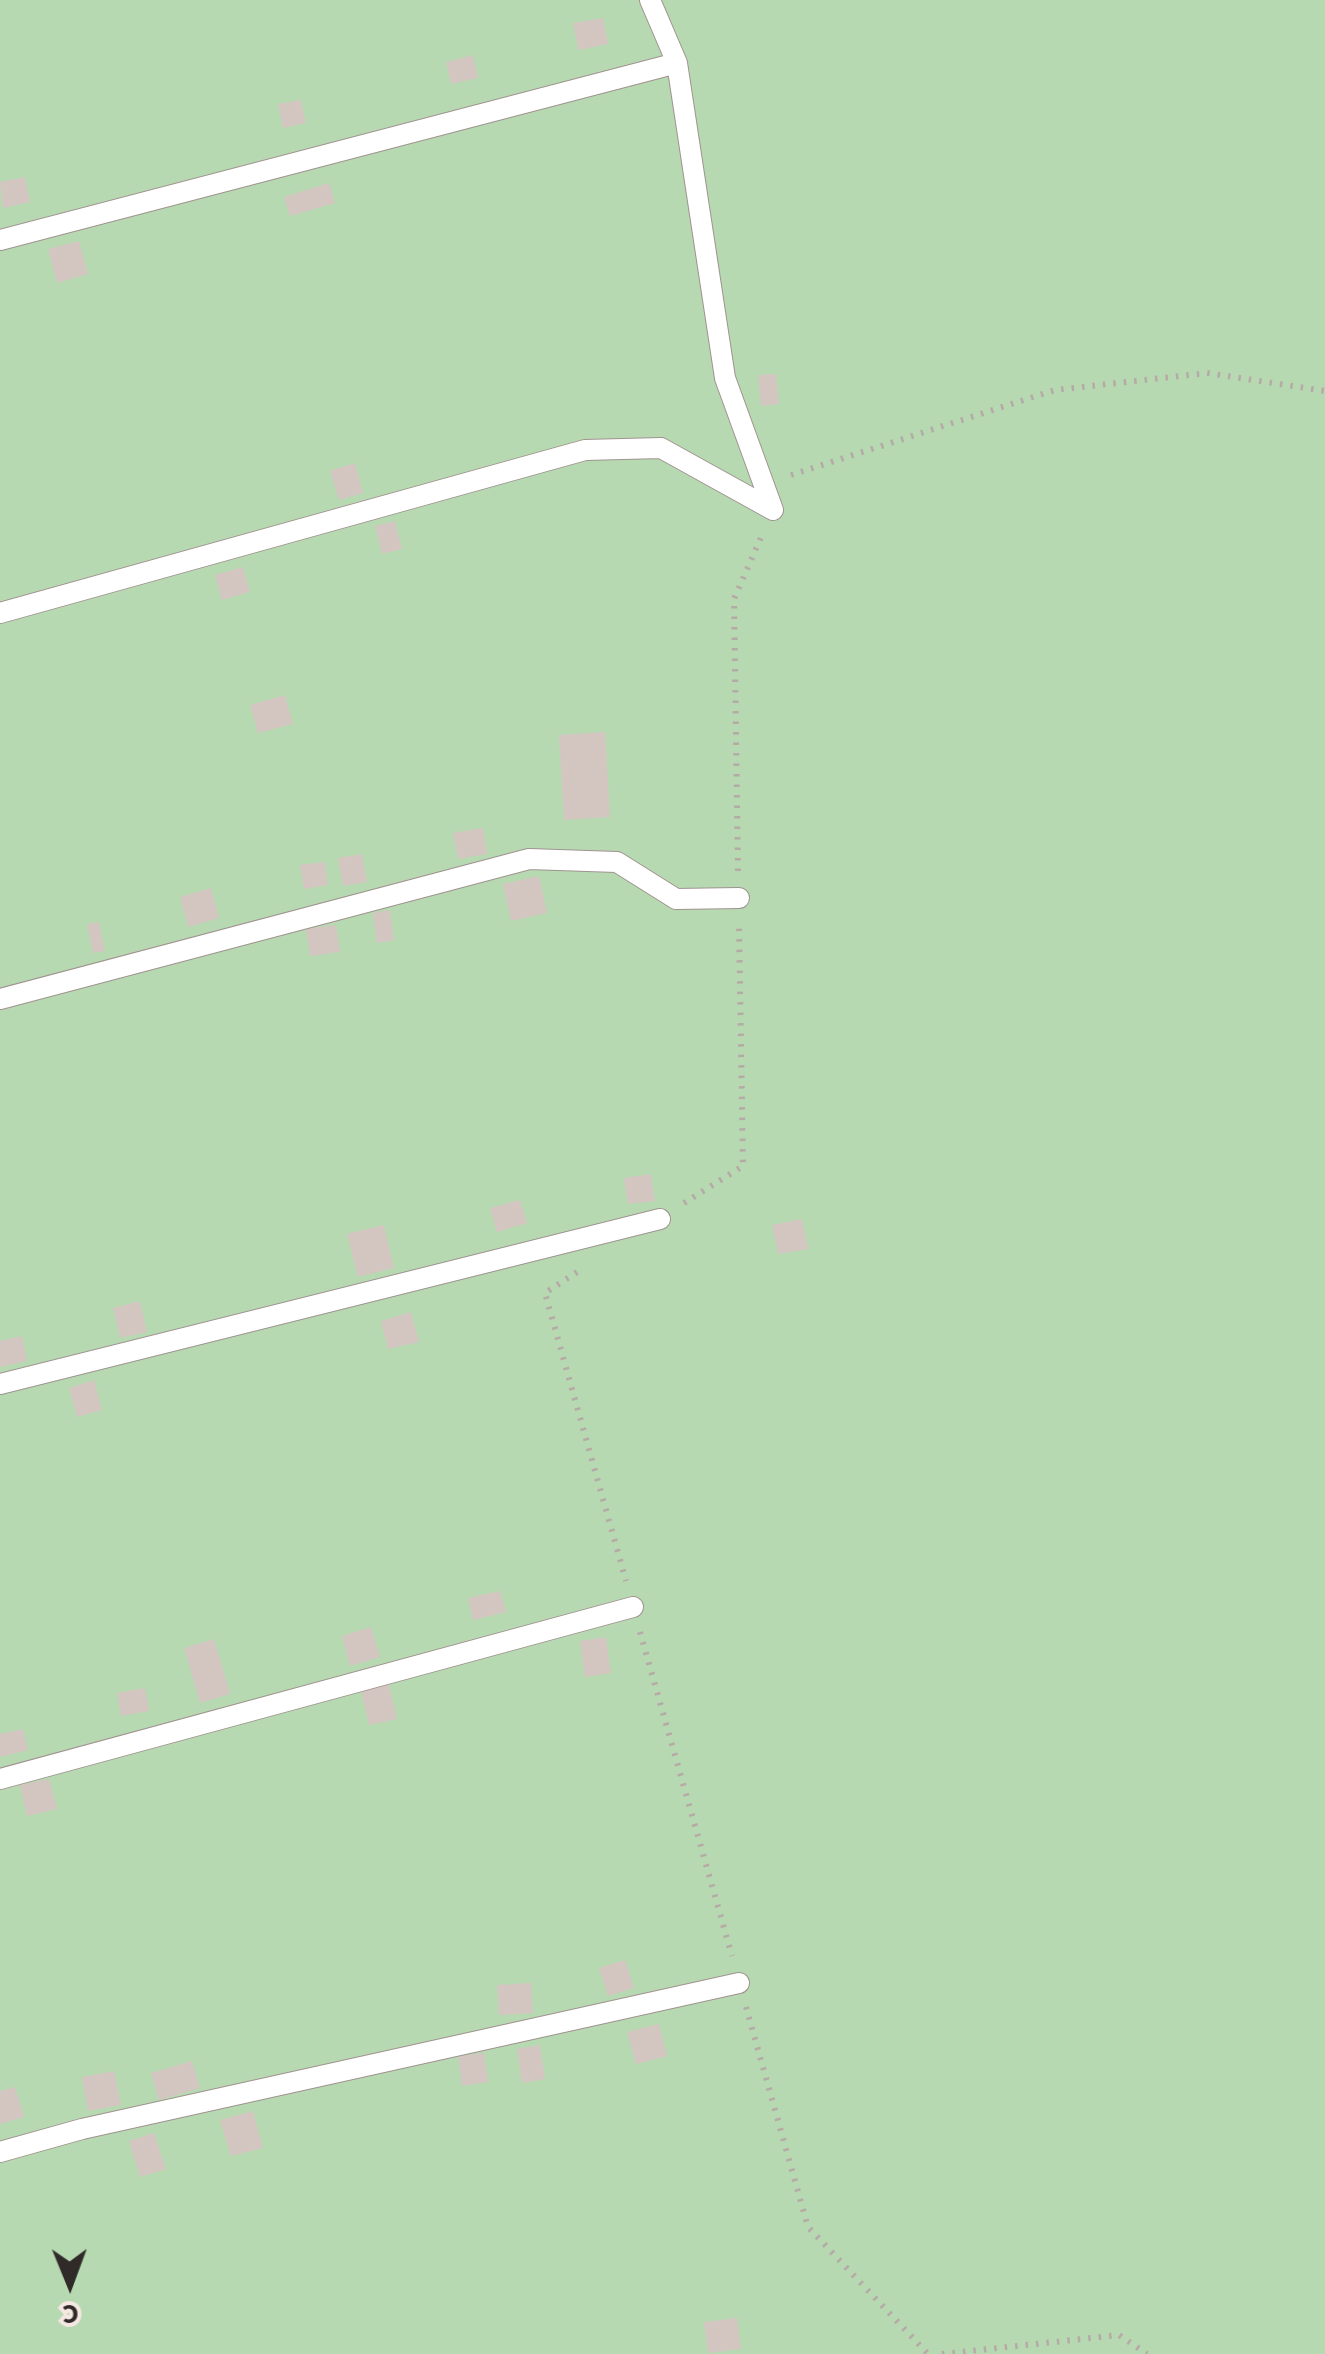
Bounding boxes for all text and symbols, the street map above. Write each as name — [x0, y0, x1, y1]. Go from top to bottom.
north arrow — [20, 2234, 120, 2334]
text: С — [62, 2294, 79, 2334]

